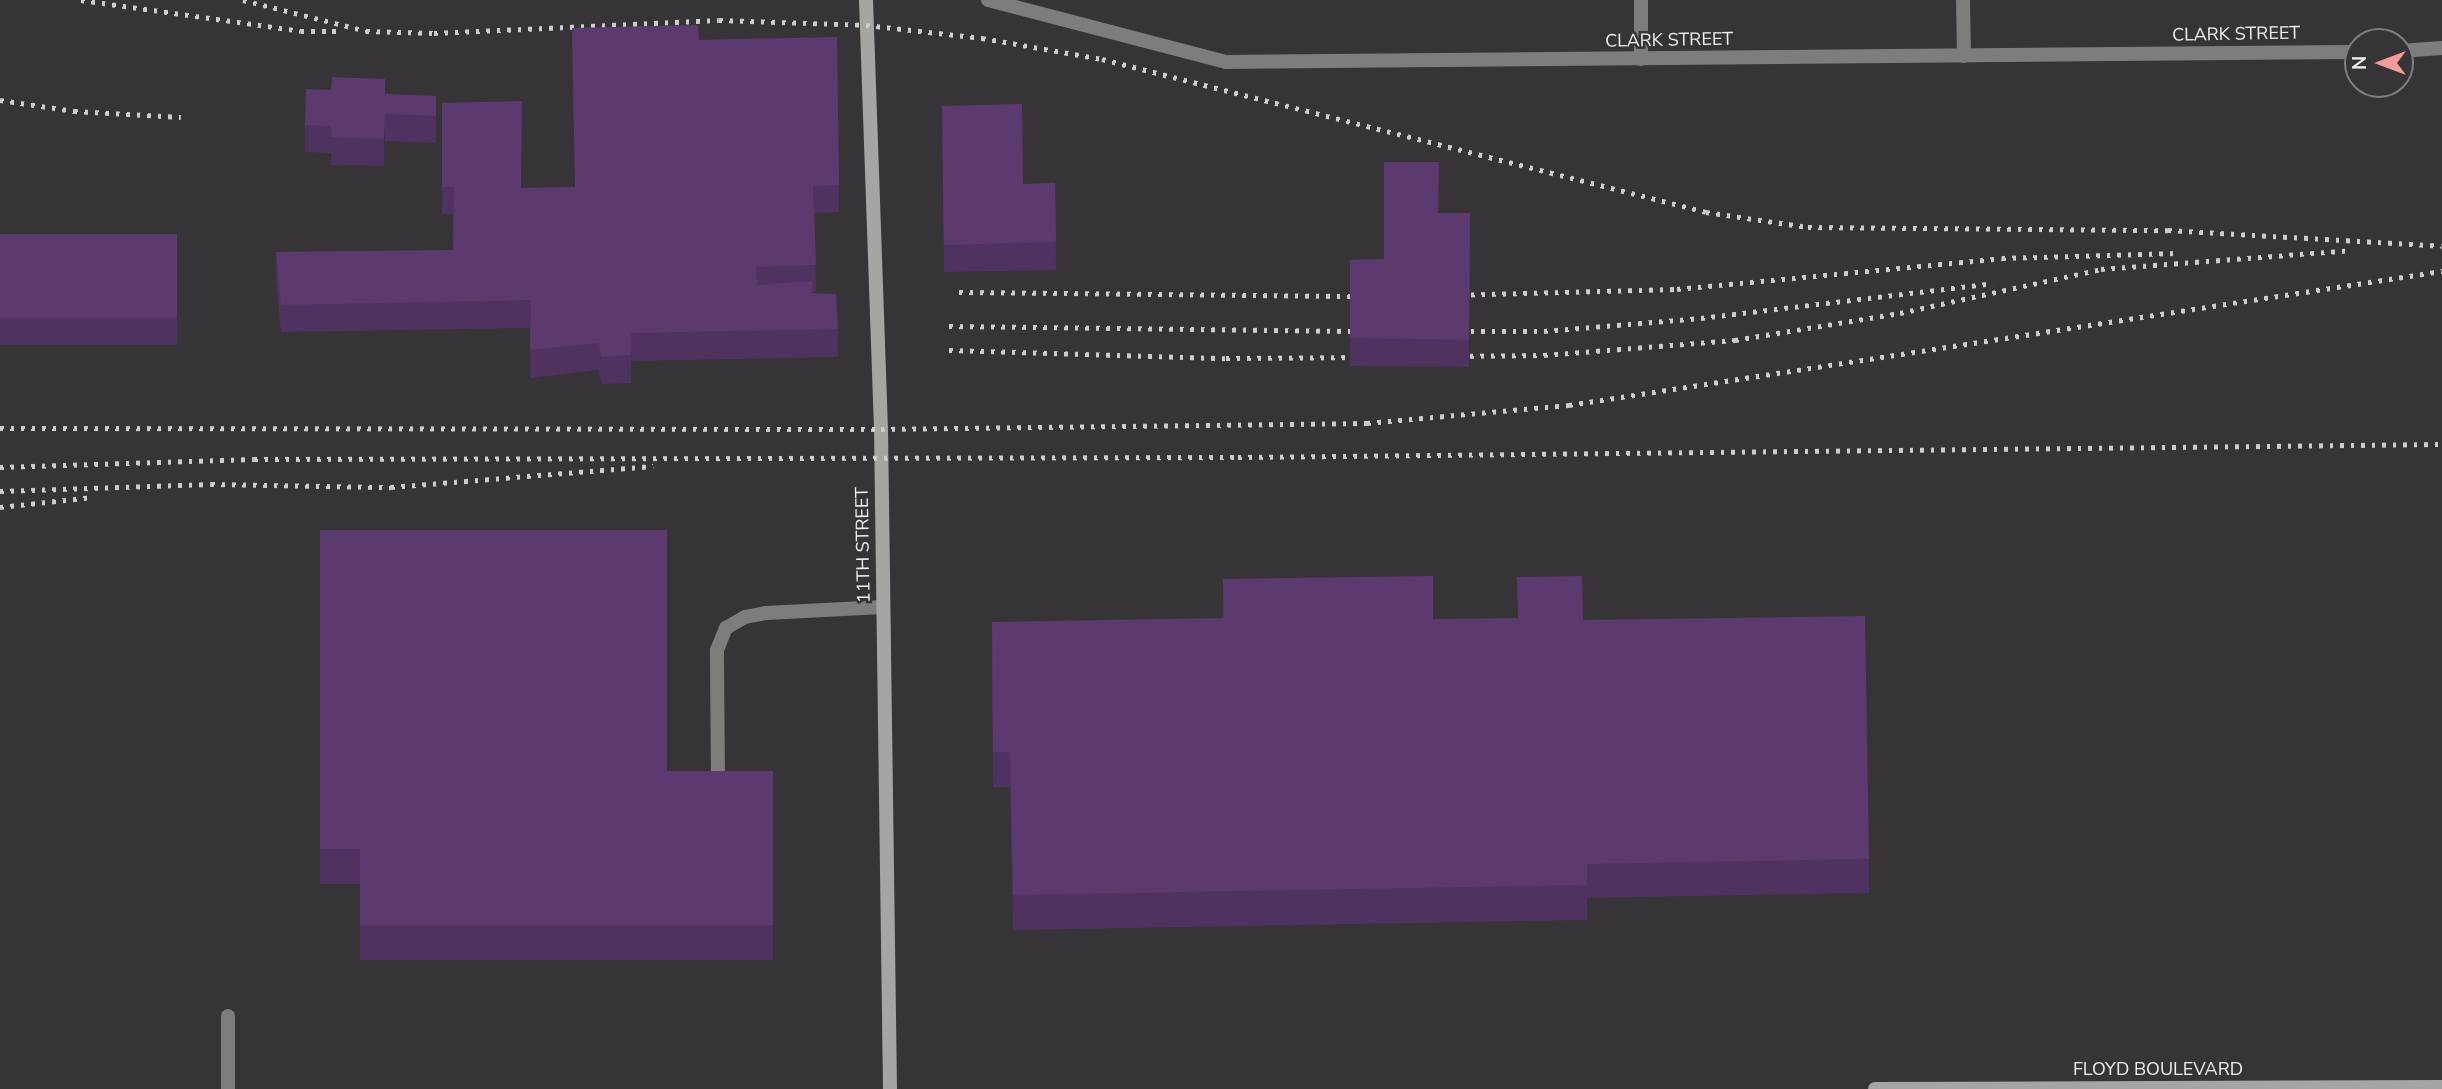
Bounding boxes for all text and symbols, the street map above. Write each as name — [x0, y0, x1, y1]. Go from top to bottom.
street label: CLARK STREET — [2172, 22, 2300, 46]
street label: CLARK STREET — [1605, 28, 1733, 52]
north arrow — [2344, 28, 2414, 98]
text: N — [2347, 56, 2373, 70]
street label: 11TH STREET — [851, 487, 875, 603]
street label: FLOYD BOULEVARD — [2073, 1058, 2243, 1080]

